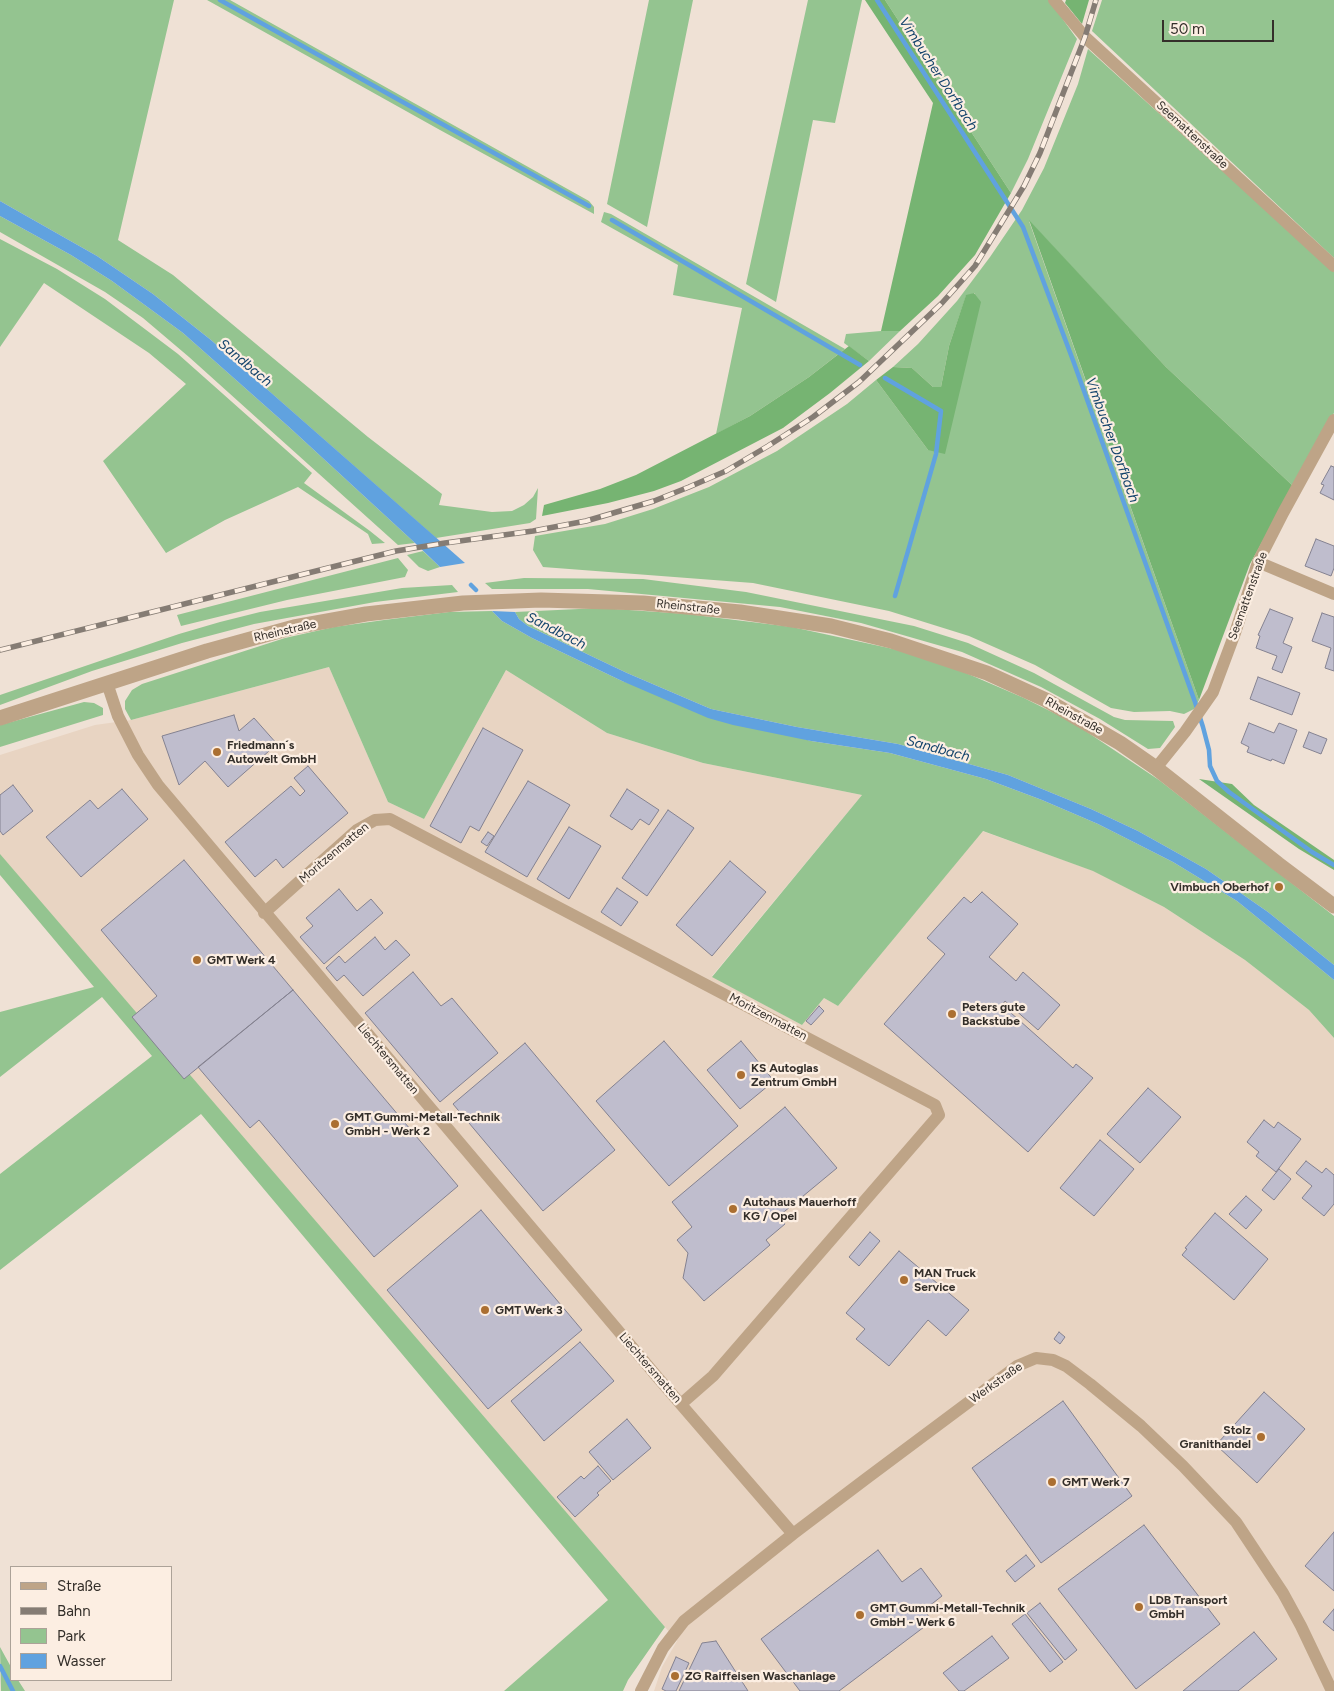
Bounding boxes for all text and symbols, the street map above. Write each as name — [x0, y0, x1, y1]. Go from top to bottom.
scale bar — [1164, 10, 1276, 42]
water label: Vimbucher Dorfbach — [895, 14, 981, 134]
text: 50 m — [1170, 20, 1205, 38]
street label: Seemattenstraße — [1153, 98, 1231, 172]
water label: Sandbach — [215, 336, 275, 390]
water label: Vimbucher Dorfbach — [1082, 375, 1142, 505]
street label: Seemattenstraße — [1225, 550, 1271, 642]
street label: Rheinstraße — [655, 597, 721, 617]
water label: Sandbach — [523, 609, 589, 653]
street label: Rheinstraße — [252, 617, 318, 645]
street label: Rheinstraße — [1043, 694, 1105, 738]
water label: Sandbach — [905, 733, 971, 765]
place label: Friedmann´s Autowelt GmbH — [227, 738, 316, 766]
marker: Friedmann´s Autowelt GmbH — [211, 746, 223, 758]
street label: Moritzenmatten — [296, 820, 372, 886]
place label: Vimbuch Oberhof — [1170, 880, 1269, 894]
marker: Vimbuch Oberhof — [1273, 881, 1285, 893]
place label: GMT Werk 4 — [207, 953, 275, 967]
marker: GMT Werk 4 — [191, 954, 203, 966]
street label: Moritzenmatten — [727, 990, 809, 1044]
place label: Peters gute Backstube — [962, 1000, 1026, 1028]
marker: Peters gute Backstube — [946, 1008, 958, 1020]
street label: Liechtersmatten — [354, 1021, 422, 1097]
place label: KS Autoglas Zentrum GmbH — [751, 1061, 837, 1089]
marker: KS Autoglas Zentrum GmbH — [735, 1069, 747, 1081]
place label: GMT Gummi-Metall-Technik GmbH - Werk 2 — [345, 1110, 500, 1138]
marker: GMT Gummi-Metall-Technik GmbH - Werk 2 — [329, 1118, 341, 1130]
place label: Autohaus Mauerhoff KG / Opel — [743, 1195, 857, 1223]
marker: Autohaus Mauerhoff KG / Opel — [727, 1203, 739, 1215]
place label: MAN Truck Service — [914, 1266, 976, 1294]
marker: MAN Truck Service — [898, 1274, 910, 1286]
place label: GMT Werk 3 — [495, 1303, 563, 1317]
marker: GMT Werk 3 — [479, 1304, 491, 1316]
street label: Liechtersmatten — [616, 1330, 684, 1406]
street label: Werkstraße — [967, 1360, 1025, 1406]
place label: Stolz Granithandel — [1180, 1423, 1251, 1451]
marker: Stolz Granithandel — [1255, 1431, 1267, 1443]
place label: GMT Werk 7 — [1062, 1475, 1130, 1489]
marker: GMT Werk 7 — [1046, 1476, 1058, 1488]
legend — [10, 1566, 172, 1681]
text: Straße — [57, 1577, 101, 1595]
place label: LDB Transport GmbH — [1149, 1593, 1228, 1621]
place label: GMT Gummi-Metall-Technik GmbH - Werk 6 — [870, 1601, 1025, 1629]
marker: LDB Transport GmbH — [1133, 1601, 1145, 1613]
text: Bahn — [57, 1602, 91, 1620]
marker: GMT Gummi-Metall-Technik GmbH - Werk 6 — [854, 1609, 866, 1621]
text: Park — [57, 1627, 86, 1645]
text: Wasser — [57, 1652, 106, 1670]
place label: ZG Raiffeisen Waschanlage — [685, 1669, 836, 1683]
marker: ZG Raiffeisen Waschanlage — [669, 1670, 681, 1682]

